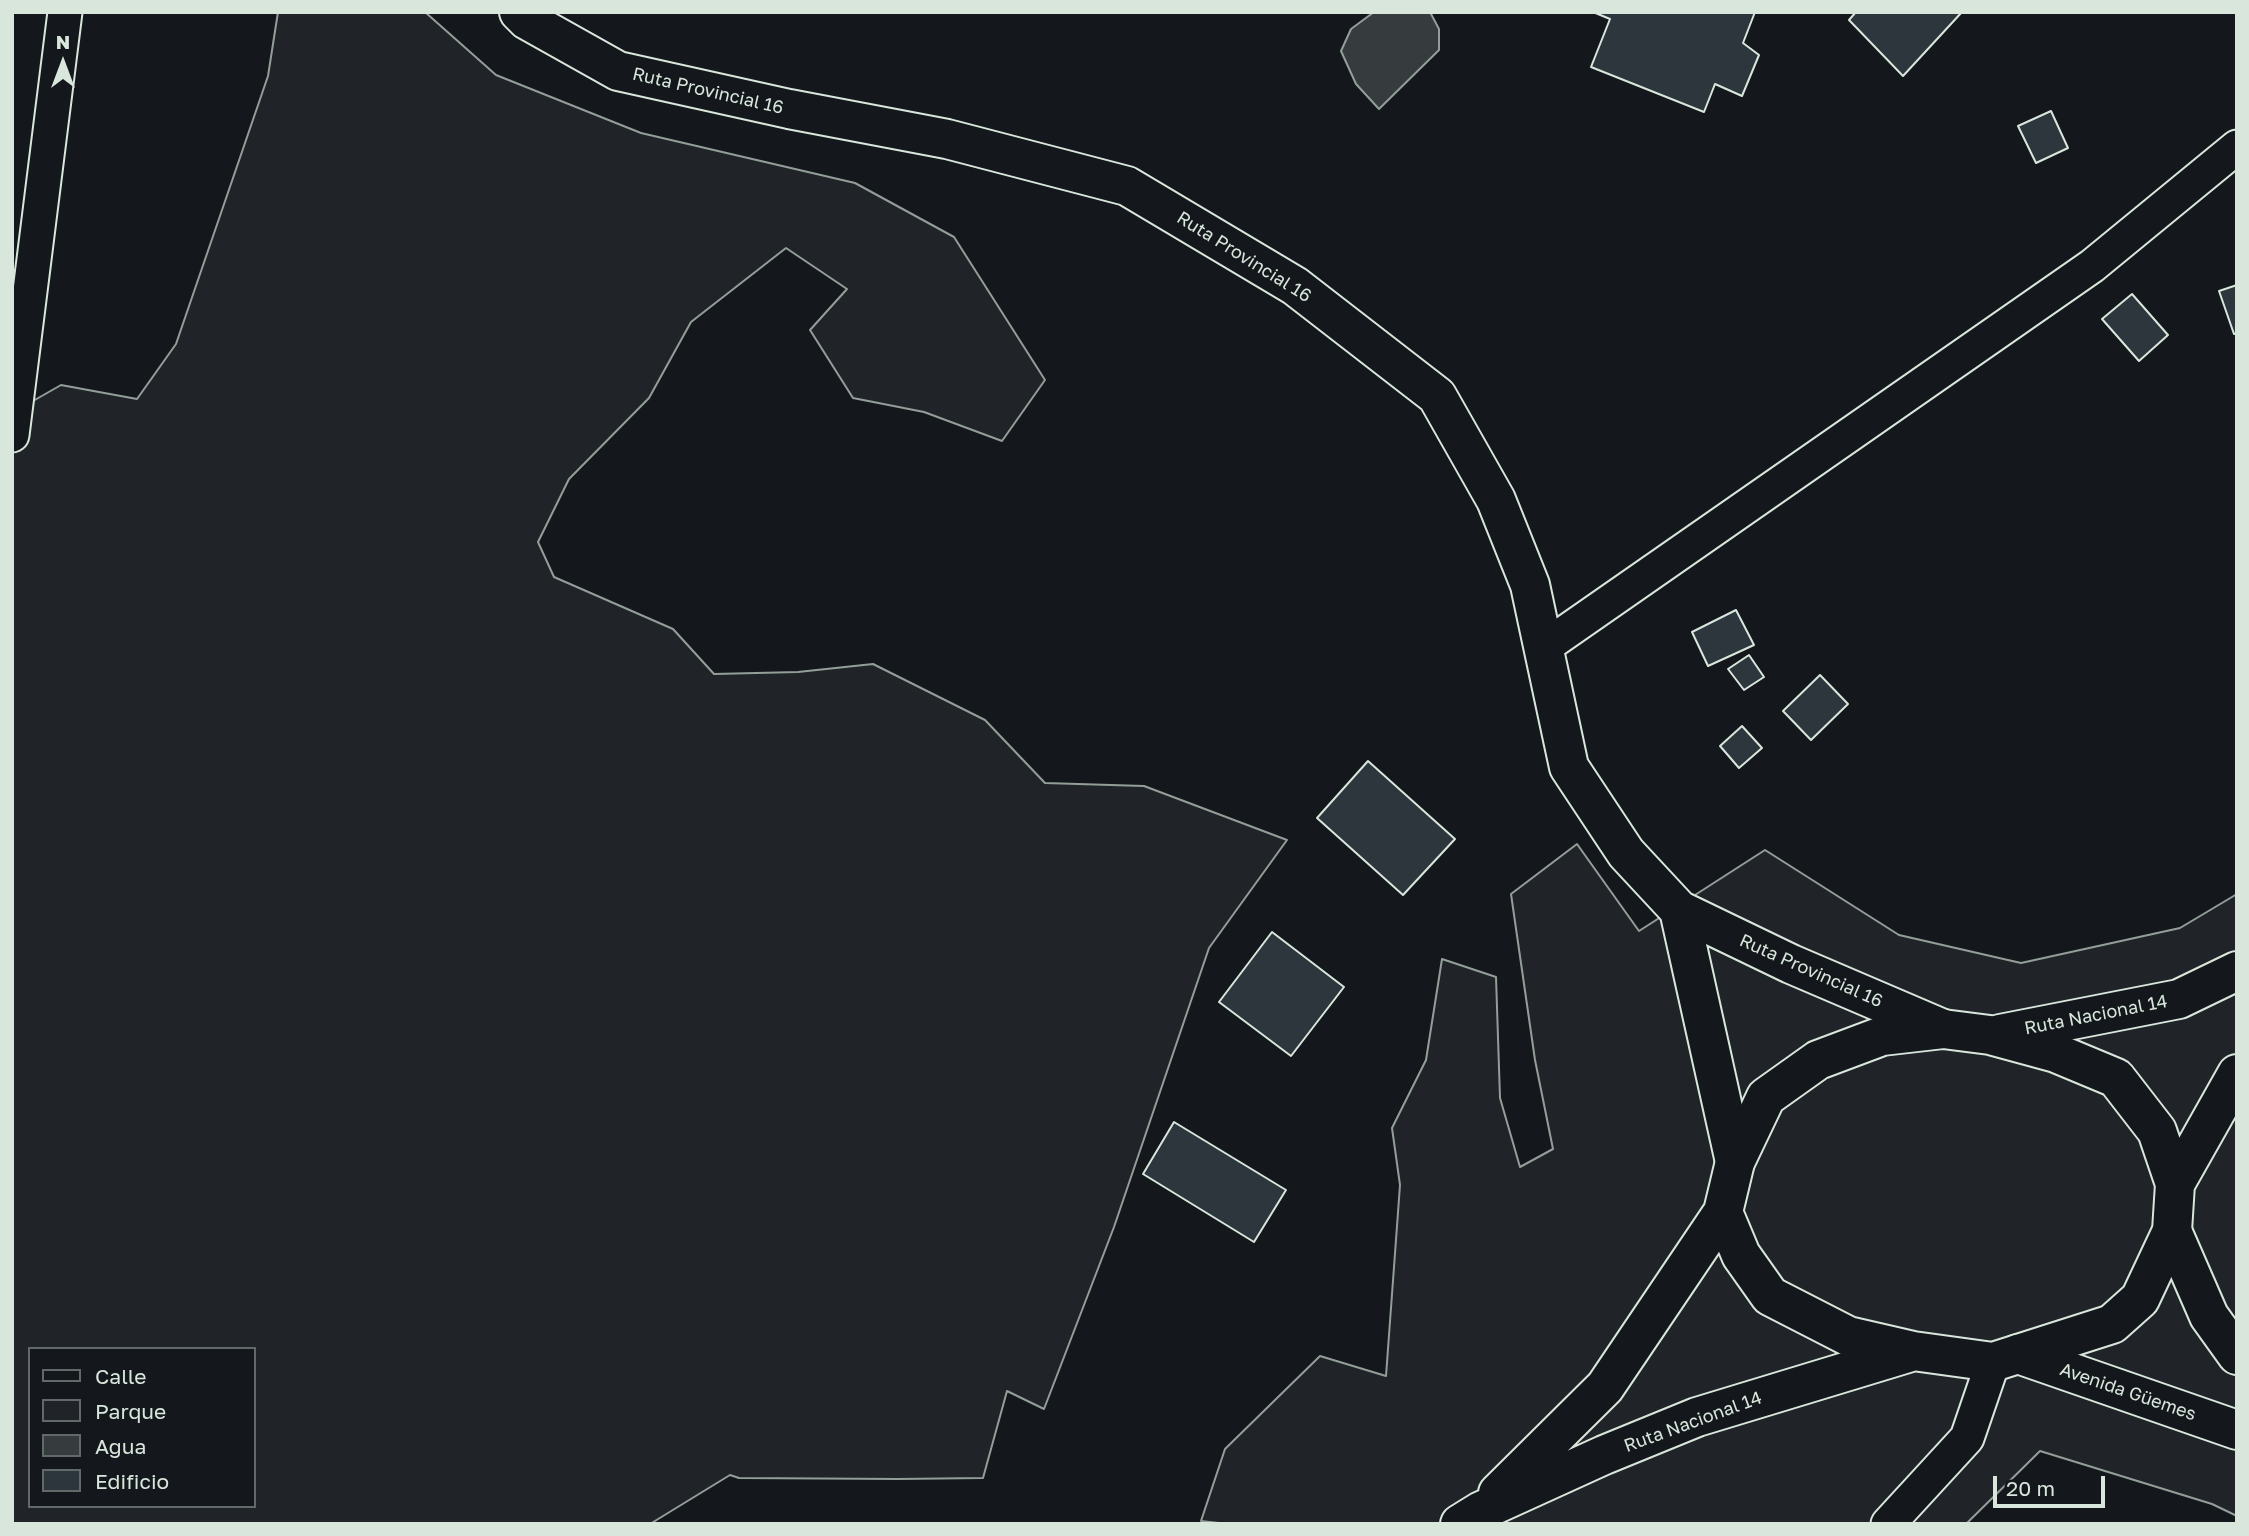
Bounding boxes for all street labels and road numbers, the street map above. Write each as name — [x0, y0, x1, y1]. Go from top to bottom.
street label: Ruta Provincial 16 — [630, 63, 786, 119]
street label: Ruta Provincial 16 — [1173, 207, 1315, 307]
street label: Ruta Provincial 16 — [1736, 930, 1886, 1012]
street label: Ruta Nacional 14 — [2023, 991, 2169, 1039]
street label: Avenida Güemes — [2057, 1359, 2199, 1425]
street label: Ruta Nacional 14 — [1621, 1387, 1765, 1457]

